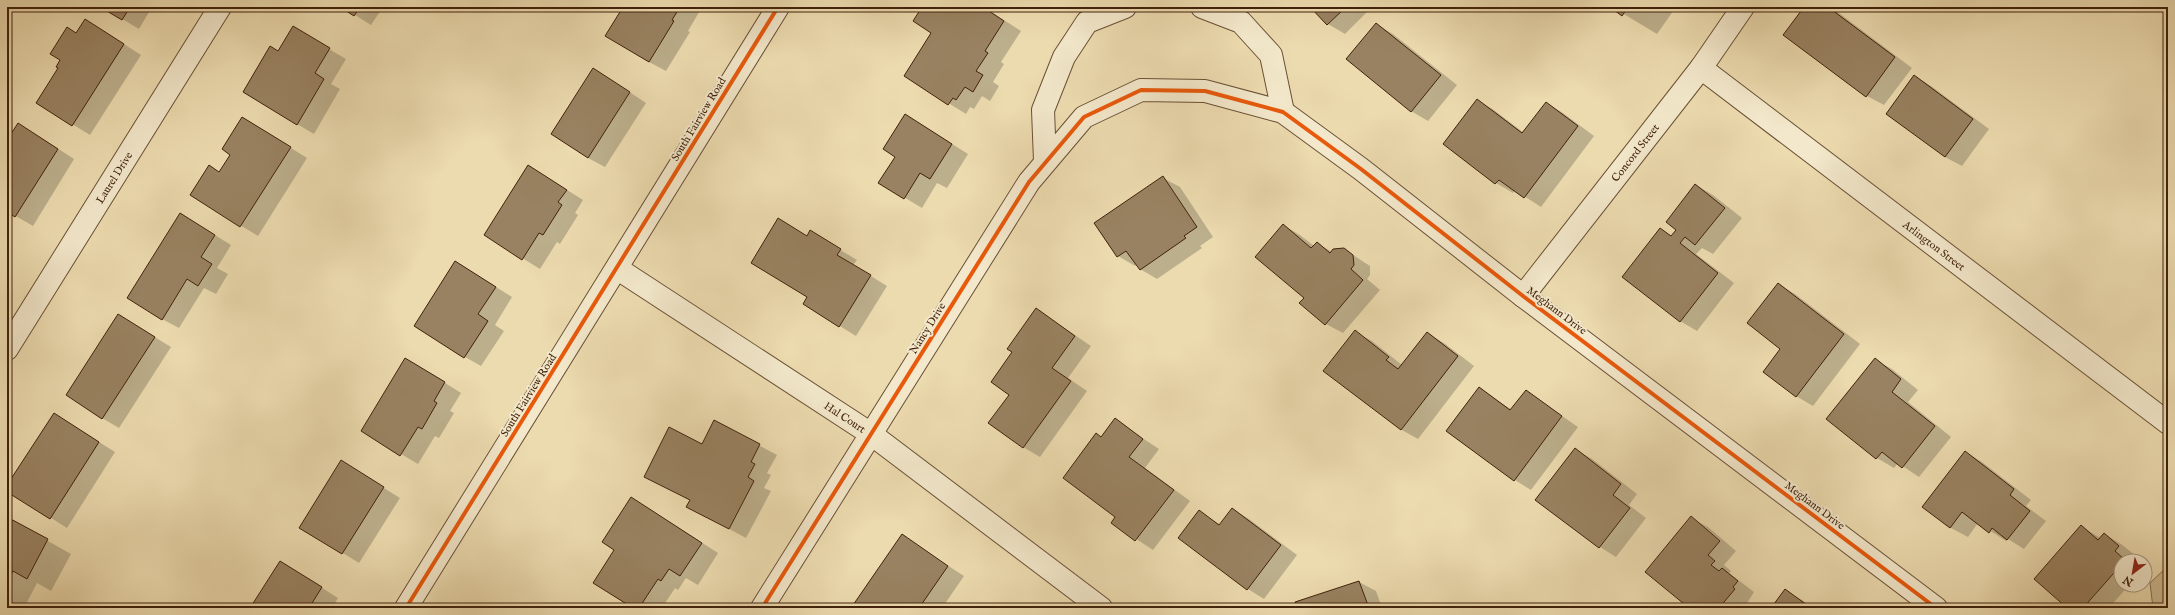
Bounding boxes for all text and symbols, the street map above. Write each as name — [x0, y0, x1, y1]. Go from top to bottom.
street label: South Fairview Road — [668, 75, 729, 164]
street label: Concord Street — [1609, 121, 1663, 185]
street label: Laurel Drive — [93, 150, 136, 207]
street label: Arlington Street — [1899, 217, 1968, 274]
street label: Meghann Drive — [1524, 284, 1589, 338]
street label: Nancy Drive — [907, 300, 949, 357]
street label: South Fairview Road — [498, 351, 560, 440]
street label: Hal Court — [821, 399, 868, 437]
street label: Meghann Drive — [1782, 479, 1847, 533]
north arrow — [2113, 553, 2153, 593]
text: N — [2120, 572, 2137, 590]

